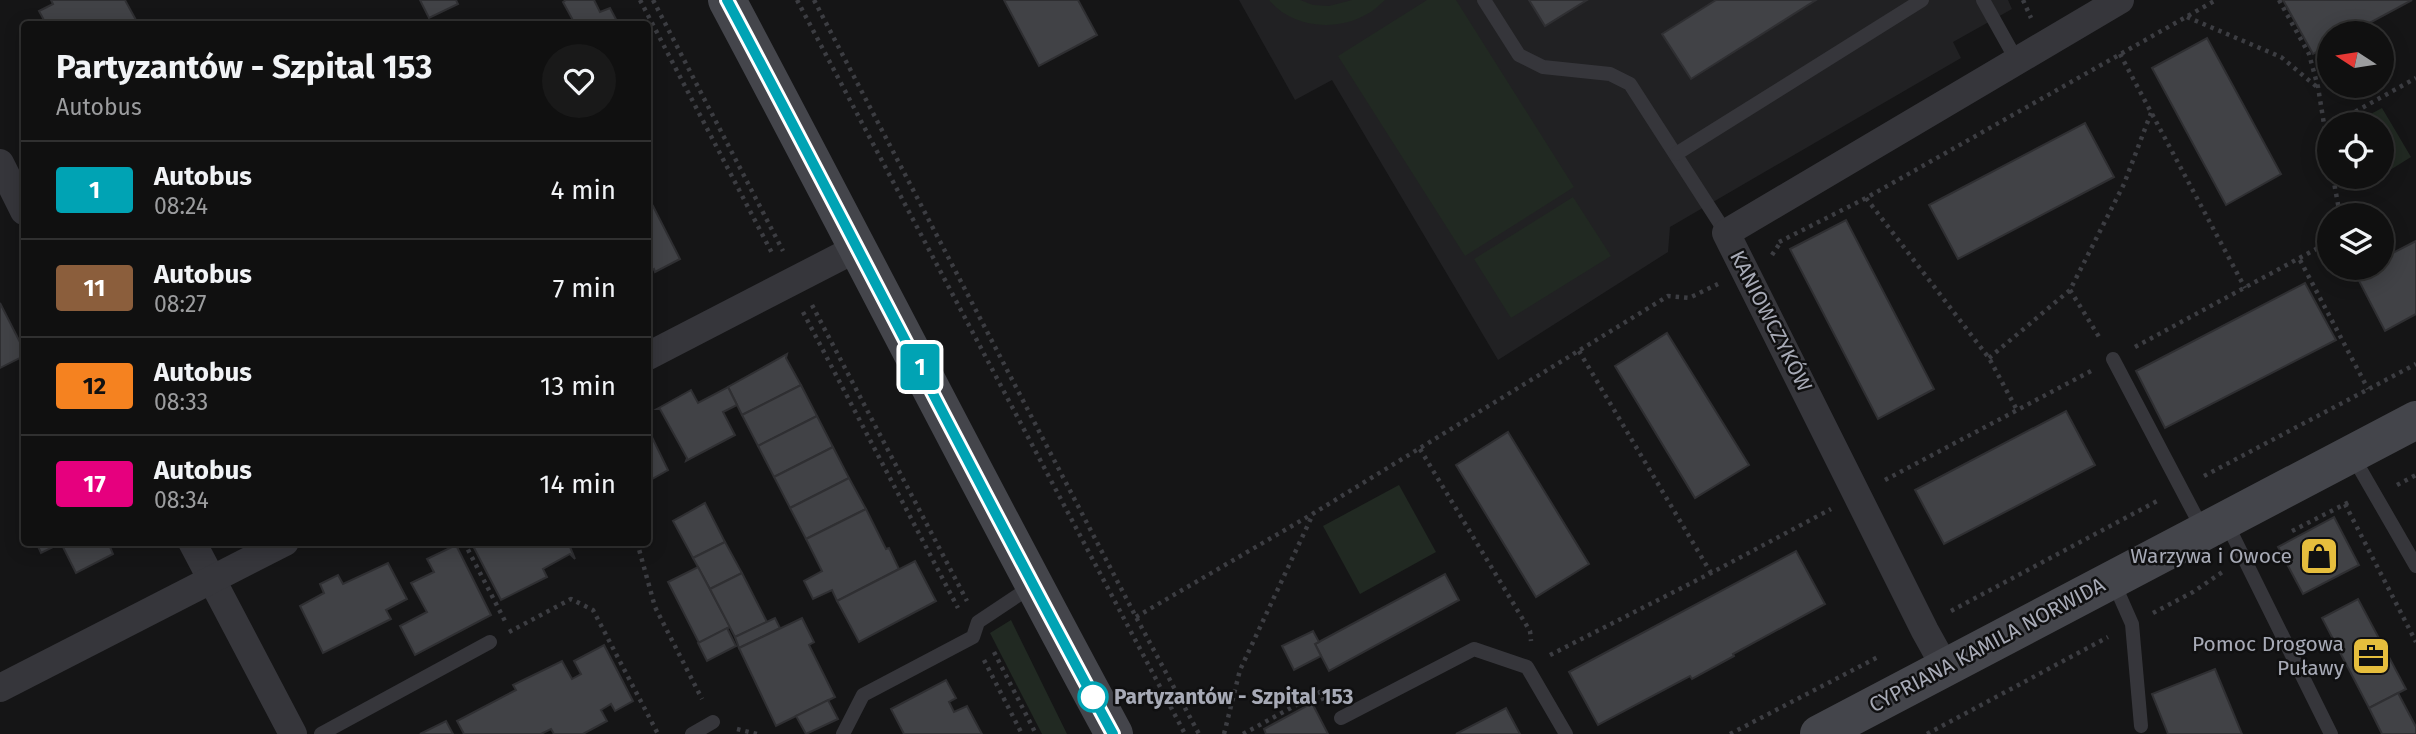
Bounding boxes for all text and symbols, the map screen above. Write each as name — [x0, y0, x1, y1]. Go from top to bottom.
north arrow — [2317, 21, 2394, 98]
map controls — [2317, 21, 2394, 280]
button: heart — [542, 44, 616, 118]
text: Partyzantów - Szpital 153 — [56, 47, 432, 87]
text: Autobus — [56, 93, 142, 121]
button: locate — [2317, 112, 2394, 189]
text: Autobus — [154, 161, 252, 192]
text: 4 min — [550, 175, 616, 206]
text: 1 — [89, 176, 100, 204]
text: 08:24 — [154, 192, 208, 220]
button: layers — [2317, 203, 2394, 280]
street label: KANIOWCZYKÓW — [1724, 246, 1818, 396]
text: Autobus — [154, 259, 252, 290]
text: 7 min — [553, 273, 616, 304]
text: 11 — [84, 274, 105, 302]
text: 08:27 — [154, 290, 206, 318]
line badge: 1 — [897, 344, 943, 390]
text: 1 — [914, 353, 926, 381]
text: Autobus — [154, 357, 252, 388]
text: 13 min — [540, 371, 616, 402]
text: 12 — [83, 372, 106, 400]
text: 08:33 — [154, 388, 208, 416]
text: Autobus — [154, 455, 252, 486]
text: 14 min — [539, 469, 616, 500]
text: 17 — [83, 470, 106, 498]
text: 08:34 — [154, 486, 209, 514]
shop icon: Warzywa i Owoce — [2298, 535, 2340, 577]
place label: Warzywa i Owoce — [2130, 543, 2292, 569]
street label: CYPRIANA KAMILA NORWIDA — [1865, 572, 2109, 718]
place label: Pomoc Drogowa Puławy — [2192, 631, 2345, 681]
office icon: Pomoc Drogowa Puławy — [2350, 635, 2392, 677]
marker: Partyzantów - Szpital 153 — [1078, 682, 1108, 712]
place label: Partyzantów - Szpital 153 — [1114, 684, 1354, 710]

